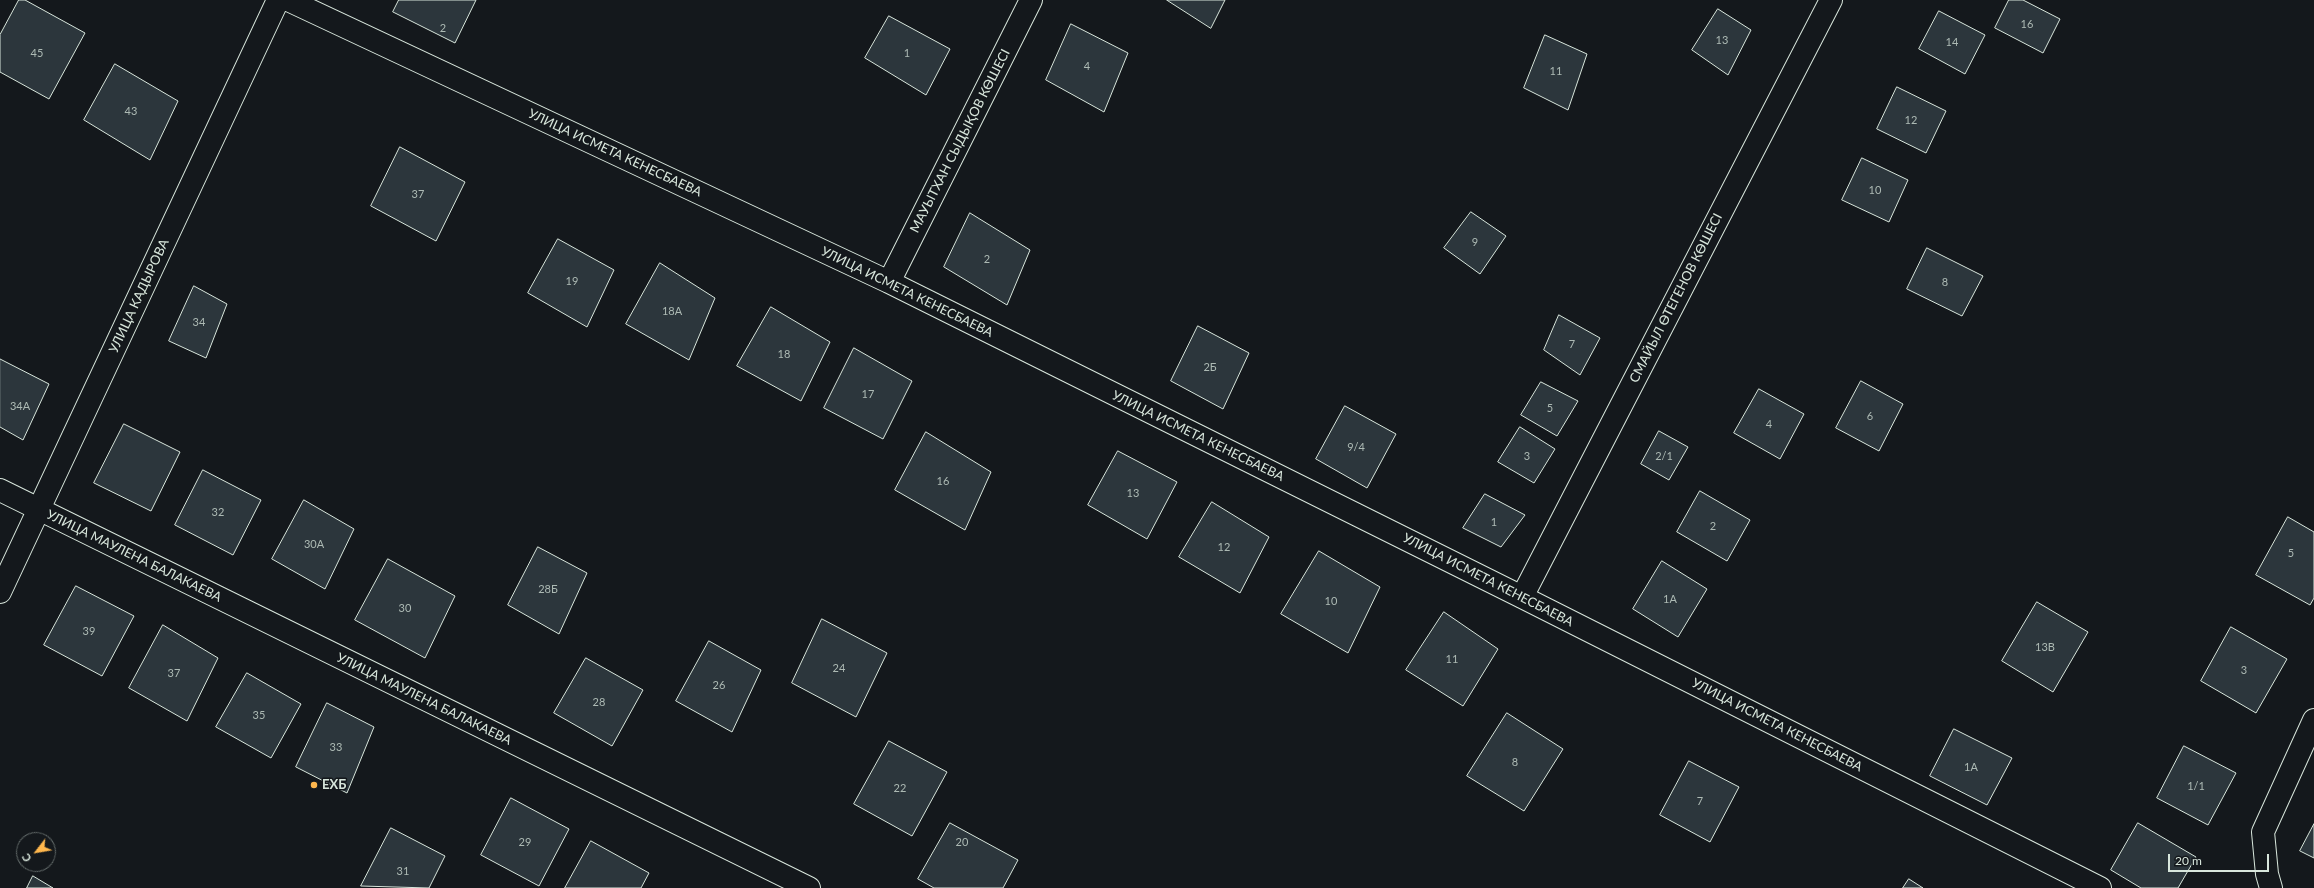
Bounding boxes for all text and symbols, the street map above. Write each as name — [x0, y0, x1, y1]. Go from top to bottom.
house number: 16 — [2021, 17, 2033, 31]
house number: 2 — [440, 21, 446, 35]
house number: 13 — [1716, 33, 1728, 47]
house number: 14 — [1946, 35, 1958, 49]
house number: 45 — [31, 46, 43, 60]
house number: 1 — [904, 46, 910, 60]
street label: МАУЫТХАН СЫДЫҚОВ КӨШЕСІ — [907, 47, 1013, 235]
house number: 4 — [1084, 59, 1090, 73]
house number: 11 — [1550, 64, 1562, 78]
house number: 43 — [125, 104, 137, 118]
street label: УЛИЦА ИСМЕТА КЕНЕСБАЕВА — [526, 106, 704, 200]
house number: 12 — [1905, 113, 1917, 127]
house number: 10 — [1869, 183, 1881, 197]
house number: 37 — [412, 187, 424, 201]
street label: СМАЙЫЛ ӨТЕГЕНОВ КӨШЕСІ — [1626, 211, 1726, 385]
house number: 9 — [1472, 235, 1478, 249]
street label: УЛИЦА КАДЫРОВА — [106, 237, 172, 355]
street label: УЛИЦА ИСМЕТА КЕНЕСБАЕВА — [818, 243, 996, 341]
house number: 2 — [984, 252, 990, 266]
house number: 19 — [566, 274, 578, 288]
house number: 8 — [1942, 275, 1948, 289]
house number: 18А — [662, 304, 682, 318]
house number: 34 — [193, 315, 205, 329]
house number: 7 — [1569, 337, 1575, 351]
house number: 18 — [778, 347, 790, 361]
house number: 2Б — [1203, 360, 1217, 374]
house number: 17 — [862, 387, 874, 401]
street label: УЛИЦА ИСМЕТА КЕНЕСБАЕВА — [1109, 387, 1287, 485]
house number: 34А — [10, 399, 30, 413]
house number: 5 — [1547, 401, 1553, 415]
house number: 6 — [1867, 409, 1873, 423]
house number: 4 — [1766, 417, 1772, 431]
house number: 9/4 — [1347, 440, 1365, 454]
house number: 3 — [1524, 449, 1530, 463]
house number: 2/1 — [1655, 449, 1673, 463]
house number: 16 — [937, 474, 949, 488]
house number: 13 — [1127, 486, 1139, 500]
house number: 32 — [212, 505, 224, 519]
street label: УЛИЦА МАУЛЕНА БАЛАКАЕВА — [44, 507, 224, 605]
house number: 1 — [1491, 515, 1497, 529]
house number: 2 — [1710, 519, 1716, 533]
street label: УЛИЦА ИСМЕТА КЕНЕСБАЕВА — [1400, 530, 1576, 630]
house number: 30А — [304, 537, 324, 551]
house number: 12 — [1218, 540, 1230, 554]
house number: 5 — [2288, 546, 2294, 560]
house number: 28Б — [538, 582, 558, 596]
house number: 1А — [1663, 592, 1677, 606]
house number: 10 — [1325, 594, 1337, 608]
house number: 30 — [399, 601, 411, 615]
house number: 39 — [83, 624, 95, 638]
house number: 13В — [2035, 640, 2055, 654]
street label: УЛИЦА МАУЛЕНА БАЛАКАЕВА — [334, 650, 514, 748]
house number: 11 — [1446, 652, 1458, 666]
house number: 24 — [833, 661, 845, 675]
house number: 3 — [2241, 663, 2247, 677]
house number: 37 — [168, 666, 180, 680]
street label: УЛИЦА ИСМЕТА КЕНЕСБАЕВА — [1689, 675, 1865, 775]
house number: 26 — [713, 678, 725, 692]
house number: 28 — [593, 695, 605, 709]
house number: 35 — [253, 708, 265, 722]
house number: 33 — [330, 740, 342, 754]
house number: 8 — [1512, 755, 1518, 769]
house number: 1А — [1964, 760, 1978, 774]
place label: ЕХБ — [322, 777, 346, 793]
house number: 1/1 — [2187, 779, 2205, 793]
marker: ЕХБ — [309, 780, 319, 790]
house number: 22 — [894, 781, 906, 795]
house number: 7 — [1697, 794, 1703, 808]
north arrow — [16, 832, 56, 872]
house number: 29 — [519, 835, 531, 849]
house number: 20 — [956, 835, 968, 849]
scale bar — [2170, 846, 2271, 872]
text: С — [19, 851, 34, 864]
text: 20 m — [2175, 853, 2202, 868]
house number: 31 — [397, 864, 409, 878]

